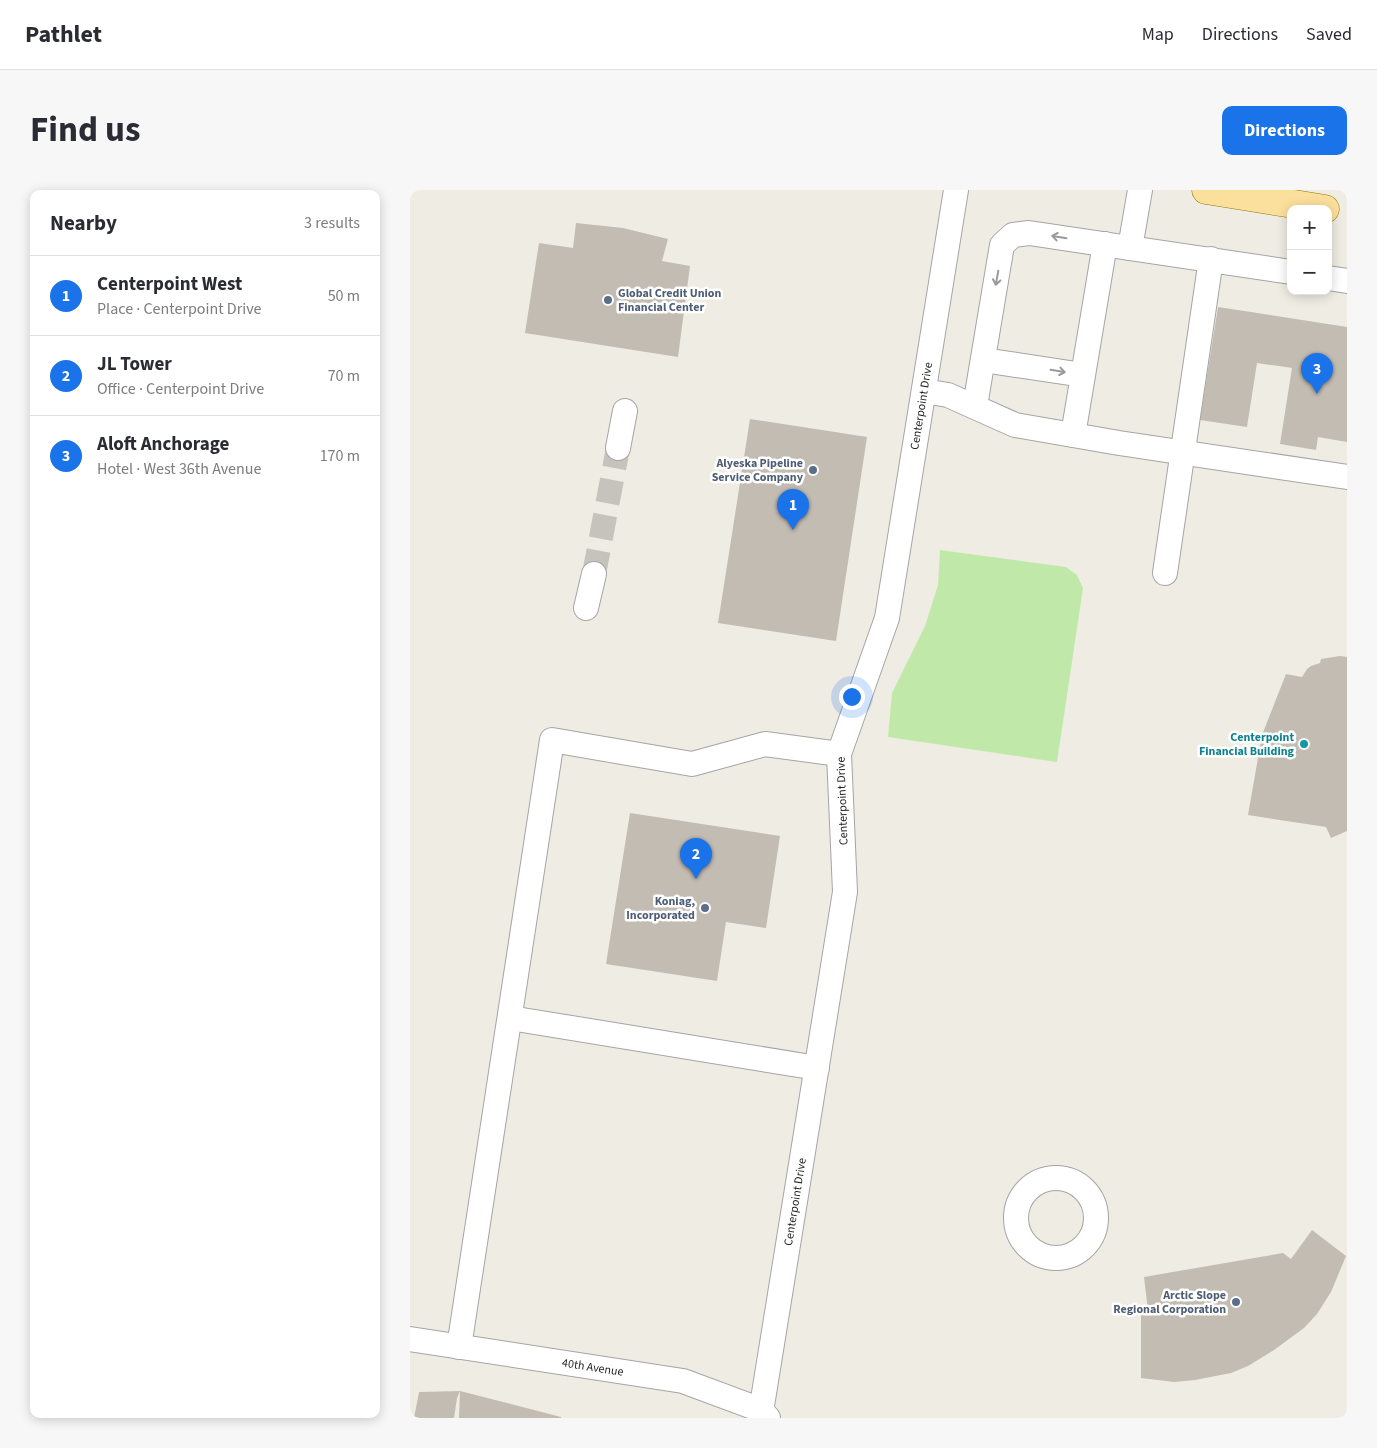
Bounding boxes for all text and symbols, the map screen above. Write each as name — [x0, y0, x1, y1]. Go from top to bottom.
text: Pathlet — [25, 17, 102, 52]
text: Map — [1142, 22, 1174, 47]
text: Directions — [1202, 22, 1278, 47]
text: Saved — [1306, 22, 1352, 47]
text: Find us — [30, 105, 140, 155]
button: Directions — [1222, 106, 1347, 155]
map controls — [1287, 205, 1332, 295]
button: + — [1287, 205, 1332, 250]
text: Nearby — [50, 208, 117, 238]
text: 3 results — [304, 212, 360, 234]
one-way arrow — [1051, 232, 1067, 242]
button: − — [1287, 250, 1332, 295]
one-way arrow — [991, 270, 1001, 286]
text: Centerpoint West — [97, 271, 242, 298]
text: 1 — [62, 285, 70, 307]
text: 50 m — [328, 285, 360, 307]
place label: Global Credit Union Financial Center — [618, 285, 722, 316]
marker: Global Credit Union Financial Center — [602, 294, 614, 306]
text: Place · Centerpoint Drive — [97, 298, 262, 320]
text: JL Tower — [97, 351, 172, 378]
pin: 3 — [1301, 353, 1333, 394]
street label: Centerpoint Drive — [906, 361, 937, 451]
text: 2 — [62, 365, 70, 387]
text: 70 m — [328, 365, 360, 387]
one-way arrow — [1049, 367, 1065, 377]
text: Office · Centerpoint Drive — [97, 378, 264, 400]
text: Aloft Anchorage — [97, 431, 229, 458]
text: 3 — [62, 445, 70, 467]
text: 170 m — [320, 445, 360, 467]
place label: Alyeska Pipeline Service Company — [712, 455, 804, 486]
text: Hotel · West 36th Avenue — [97, 458, 261, 480]
marker: Alyeska Pipeline Service Company — [807, 464, 819, 476]
pin: 1 — [777, 489, 809, 530]
your location — [839, 684, 865, 710]
place label: Centerpoint Financial Building — [1199, 729, 1295, 760]
marker: Centerpoint Financial Building — [1298, 738, 1310, 750]
street label: Centerpoint Drive — [832, 756, 853, 846]
pin: 2 — [680, 838, 712, 879]
place label: Koniag, Incorporated — [626, 893, 695, 924]
marker: Koniag, Incorporated — [699, 902, 711, 914]
street label: Centerpoint Drive — [780, 1157, 811, 1247]
place label: Arctic Slope Regional Corporation — [1113, 1287, 1226, 1318]
marker: Arctic Slope Regional Corporation — [1230, 1296, 1242, 1308]
street label: 40th Avenue — [561, 1355, 625, 1381]

